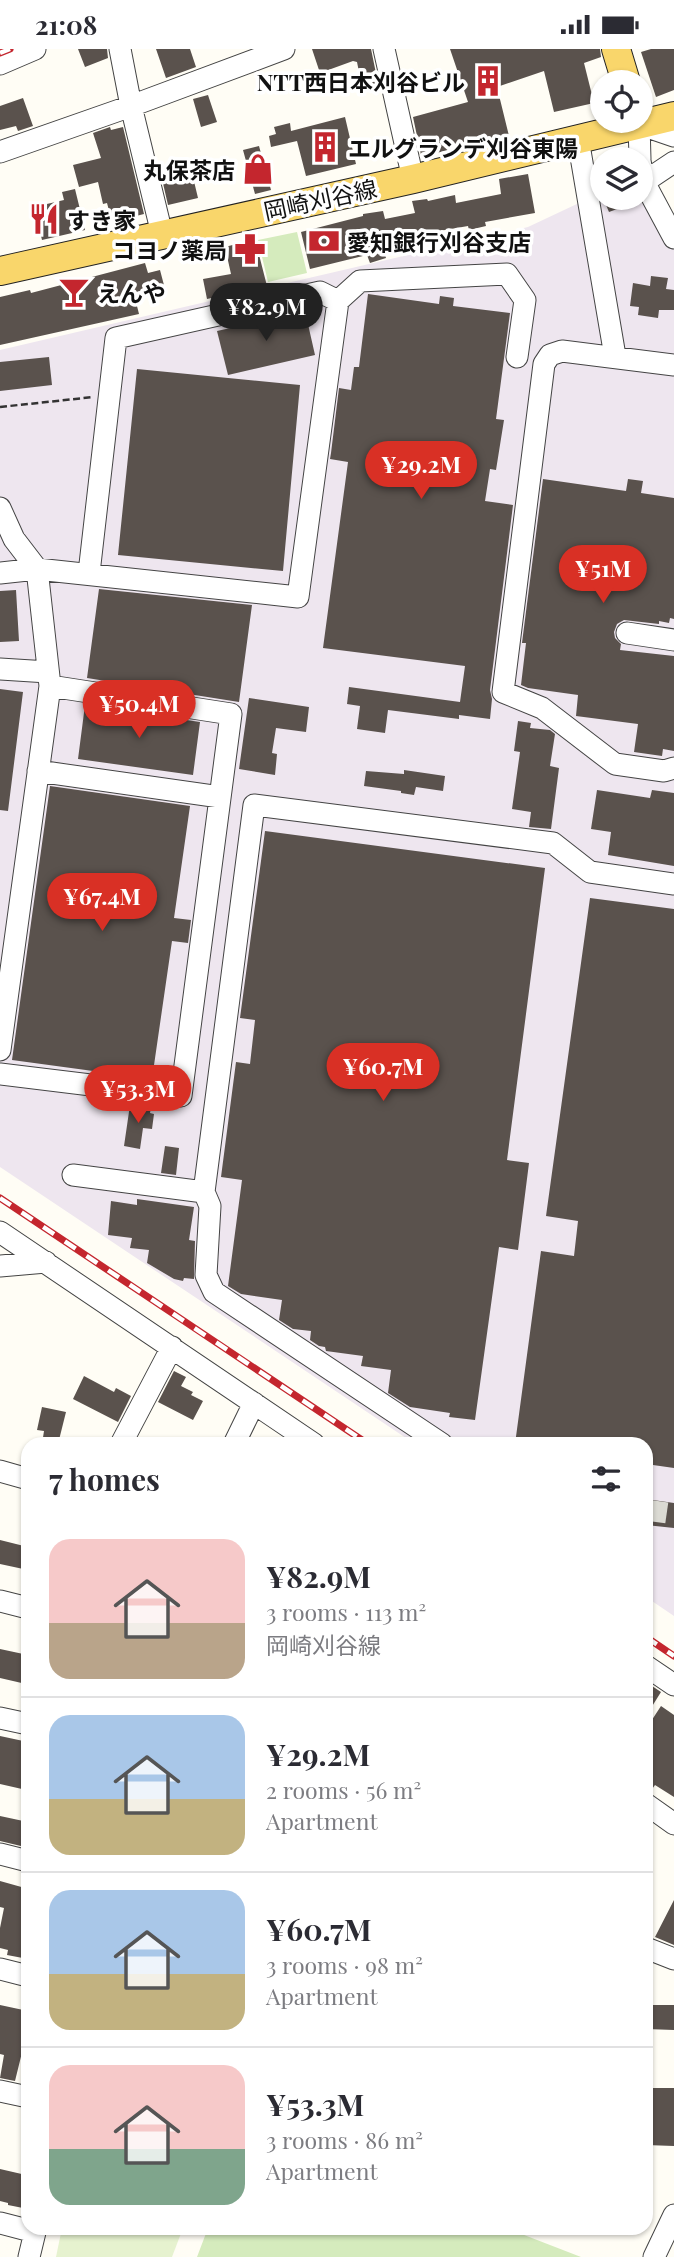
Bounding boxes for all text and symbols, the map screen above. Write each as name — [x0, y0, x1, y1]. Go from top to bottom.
text: 21:08 — [35, 7, 97, 42]
building icon: NTT西日本刈谷ビル — [471, 64, 505, 98]
place label: NTT西日本刈谷ビル — [257, 66, 465, 97]
map controls — [590, 70, 653, 210]
button: locate — [590, 70, 653, 133]
building icon: エルグランデ刈谷東陽 — [308, 130, 342, 164]
place label: エルグランデ刈谷東陽 — [348, 132, 578, 163]
button: layers — [590, 147, 653, 210]
shop icon: 丸保茶店 — [241, 152, 275, 186]
place label: 丸保茶店 — [143, 154, 235, 185]
street label: 岡崎刈谷線 — [261, 172, 379, 226]
restaurant icon: すき家 — [27, 202, 61, 236]
place label: すき家 — [67, 204, 136, 235]
bank icon: 愛知銀行刈谷支店 — [307, 224, 341, 258]
place label: 愛知銀行刈谷支店 — [347, 226, 531, 257]
pharmacy icon: コヨノ薬局 — [233, 232, 267, 266]
place label: コヨノ薬局 — [112, 234, 227, 265]
bar icon: えんや — [57, 275, 91, 309]
place label: えんや — [97, 277, 166, 308]
pin: ¥82.9M — [209, 283, 323, 343]
text: ¥82.9M — [226, 290, 306, 321]
pin: ¥29.2M — [364, 441, 478, 501]
text: ¥29.2M — [381, 448, 461, 479]
pin: ¥51M — [562, 545, 644, 605]
text: ¥51M — [575, 552, 631, 583]
pin: ¥50.4M — [82, 681, 196, 740]
text: ¥50.4M — [99, 687, 179, 718]
pin: ¥67.4M — [45, 873, 159, 933]
text: ¥67.4M — [63, 880, 141, 911]
pin: ¥60.7M — [326, 1044, 440, 1103]
text: ¥60.7M — [343, 1050, 423, 1081]
pin: ¥53.3M — [81, 1065, 195, 1125]
text: ¥53.3M — [100, 1072, 176, 1103]
text: 7 homes — [49, 1459, 160, 1499]
icon: filters — [587, 1460, 625, 1498]
text: ¥82.9M — [266, 1556, 371, 1596]
icon: home — [105, 1567, 189, 1651]
text: 3 rooms · 113 m² — [266, 1596, 426, 1627]
text: 岡崎刈谷線 — [266, 1629, 381, 1660]
text: ¥29.2M — [266, 1734, 370, 1774]
icon: home — [105, 1743, 189, 1827]
text: 2 rooms · 56 m² — [266, 1774, 421, 1805]
text: Apartment — [266, 1805, 378, 1836]
text: ¥60.7M — [266, 1909, 372, 1949]
icon: home — [105, 1918, 189, 2002]
text: 3 rooms · 98 m² — [266, 1949, 423, 1980]
text: Apartment — [266, 1980, 378, 2011]
text: ¥53.3M — [266, 2084, 364, 2124]
icon: home — [105, 2093, 189, 2177]
text: 3 rooms · 86 m² — [266, 2124, 423, 2155]
text: Apartment — [266, 2155, 378, 2186]

